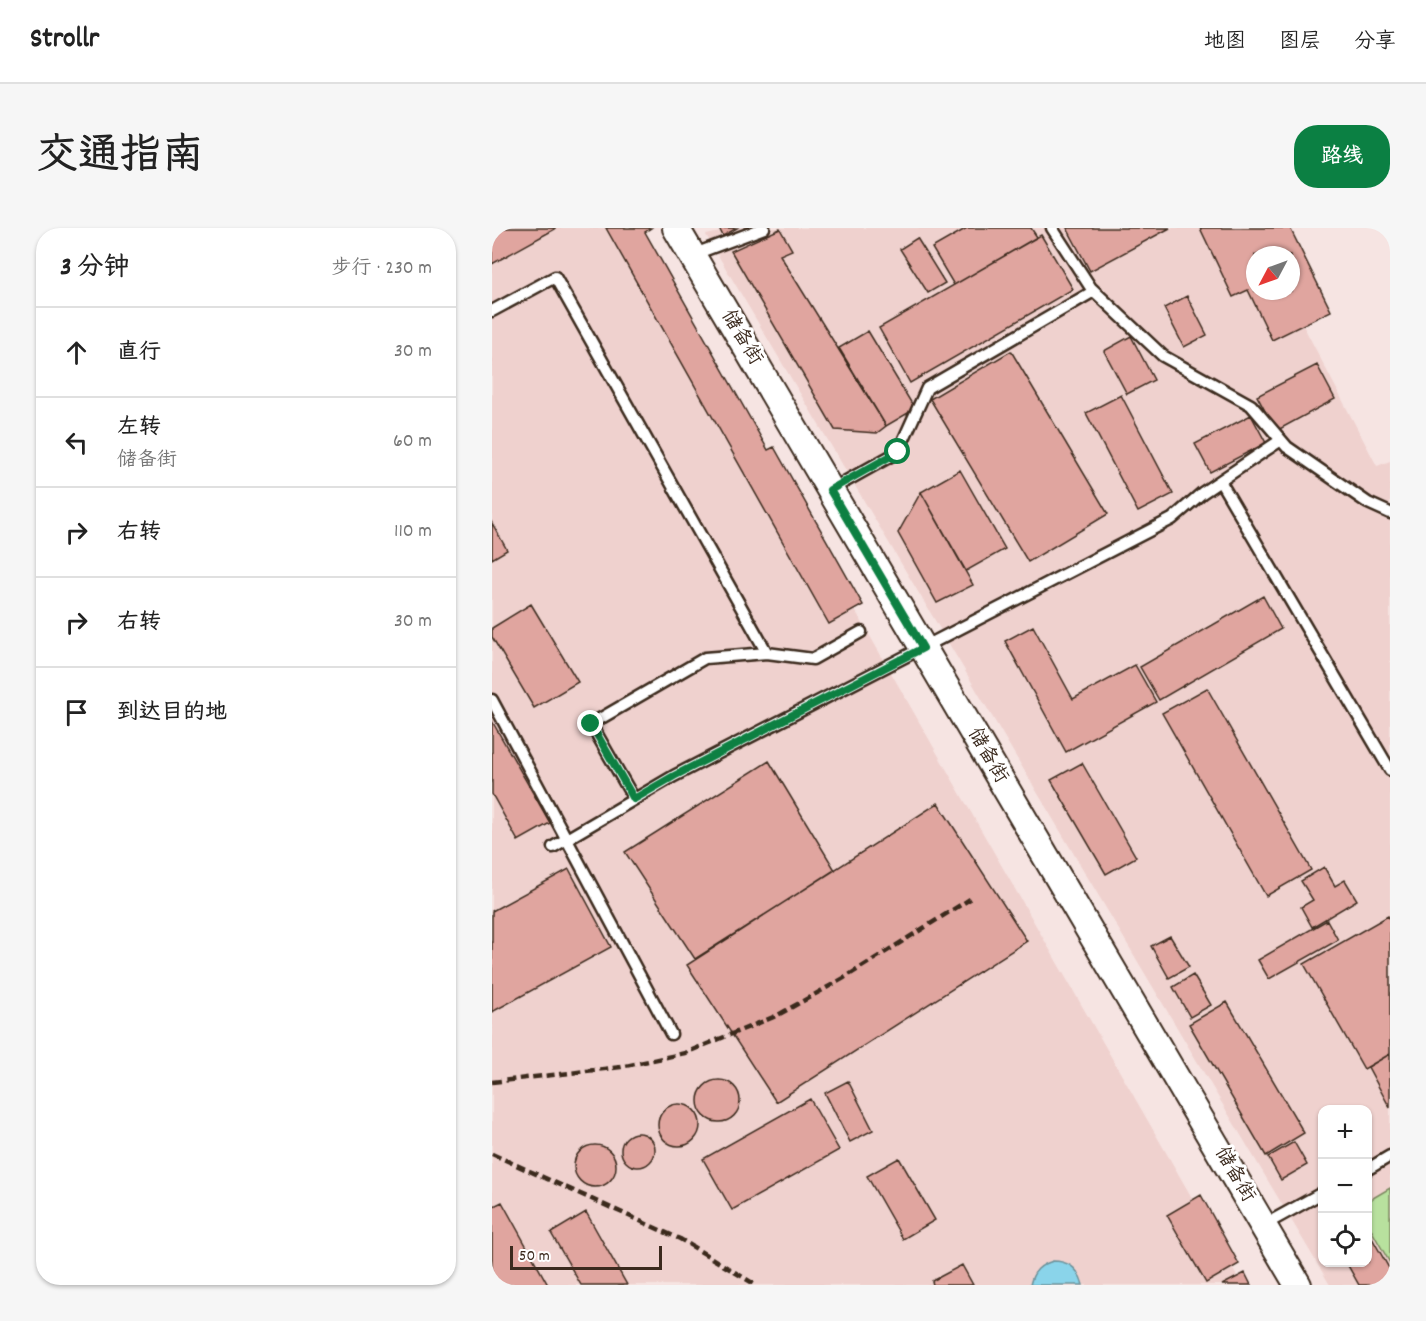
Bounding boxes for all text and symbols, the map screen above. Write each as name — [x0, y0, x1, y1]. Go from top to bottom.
text: Strollr — [30, 21, 99, 61]
text: 地图 — [1204, 28, 1246, 58]
text: 图层 — [1279, 28, 1321, 58]
text: 分享 — [1354, 28, 1396, 58]
button: 路线 — [1294, 125, 1390, 188]
text: 交通指南 — [36, 129, 204, 189]
north arrow — [1246, 246, 1300, 300]
text: 3 分钟 — [60, 250, 130, 287]
text: 步行 · 230 m — [331, 255, 432, 283]
street label: 储备街 — [714, 305, 768, 371]
icon: ahead — [60, 336, 93, 369]
text: 直行 — [117, 338, 161, 369]
text: 30 m — [394, 338, 432, 366]
text: 左转 — [117, 413, 161, 444]
icon: left — [60, 426, 93, 459]
text: 60 m — [393, 428, 432, 456]
route start — [884, 438, 910, 464]
text: 储备街 — [117, 447, 177, 475]
icon: right — [60, 516, 93, 549]
text: 右转 — [117, 518, 161, 549]
text: 110 m — [394, 518, 432, 546]
icon: right — [60, 606, 93, 639]
text: 右转 — [117, 608, 161, 639]
text: 30 m — [394, 608, 432, 636]
icon: arrive — [60, 696, 93, 729]
text: 到达目的地 — [117, 698, 227, 729]
route end — [577, 710, 603, 736]
street label: 储备街 — [960, 723, 1014, 789]
map controls — [1318, 1105, 1372, 1267]
button: + — [1318, 1105, 1372, 1159]
street label: 储备街 — [1207, 1142, 1261, 1208]
button: − — [1318, 1159, 1372, 1213]
button: locate — [1318, 1213, 1372, 1267]
scale bar — [510, 1243, 662, 1270]
text: 50 m — [519, 1245, 550, 1268]

